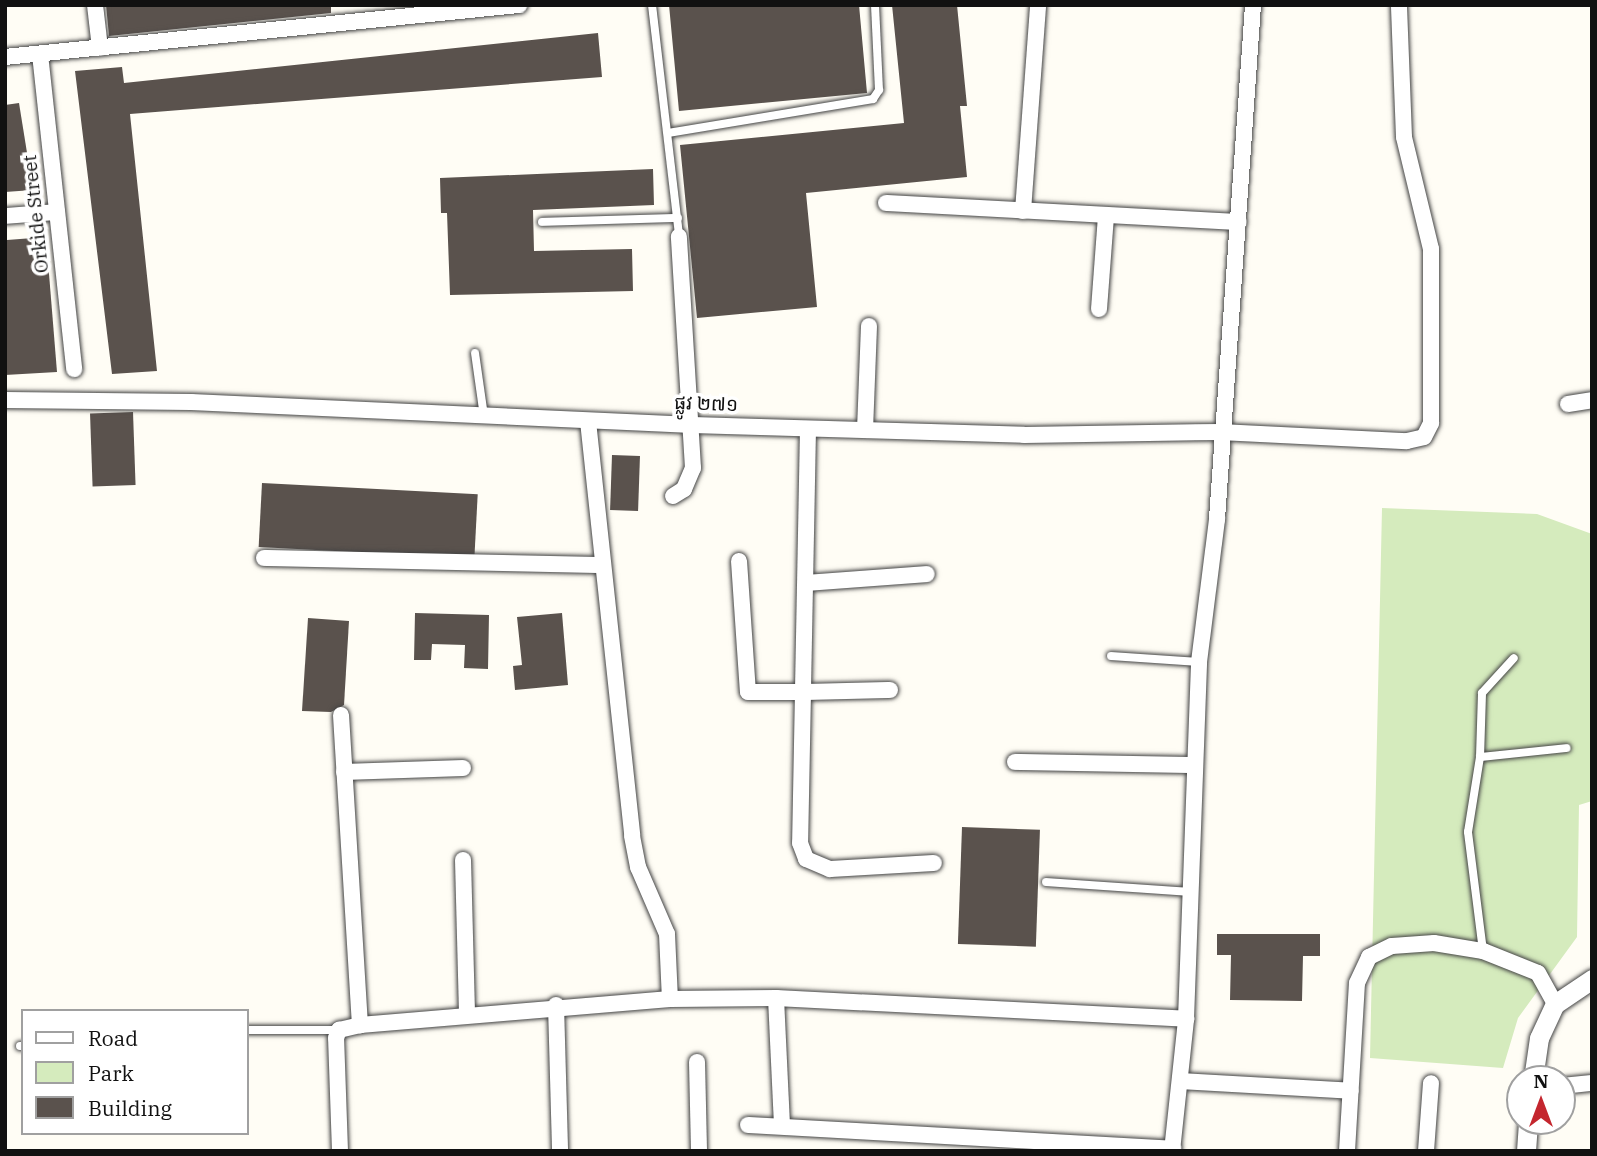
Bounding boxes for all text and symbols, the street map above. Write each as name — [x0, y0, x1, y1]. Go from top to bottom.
street label: Orkide Street — [18, 154, 54, 274]
street label: ផ្លូវ ២៧១ — [674, 391, 738, 417]
legend — [21, 1009, 248, 1135]
text: Road — [88, 1024, 138, 1052]
text: Park — [88, 1059, 134, 1087]
north arrow — [1506, 1065, 1576, 1135]
text: N — [1533, 1069, 1549, 1093]
text: Building — [88, 1094, 172, 1122]

